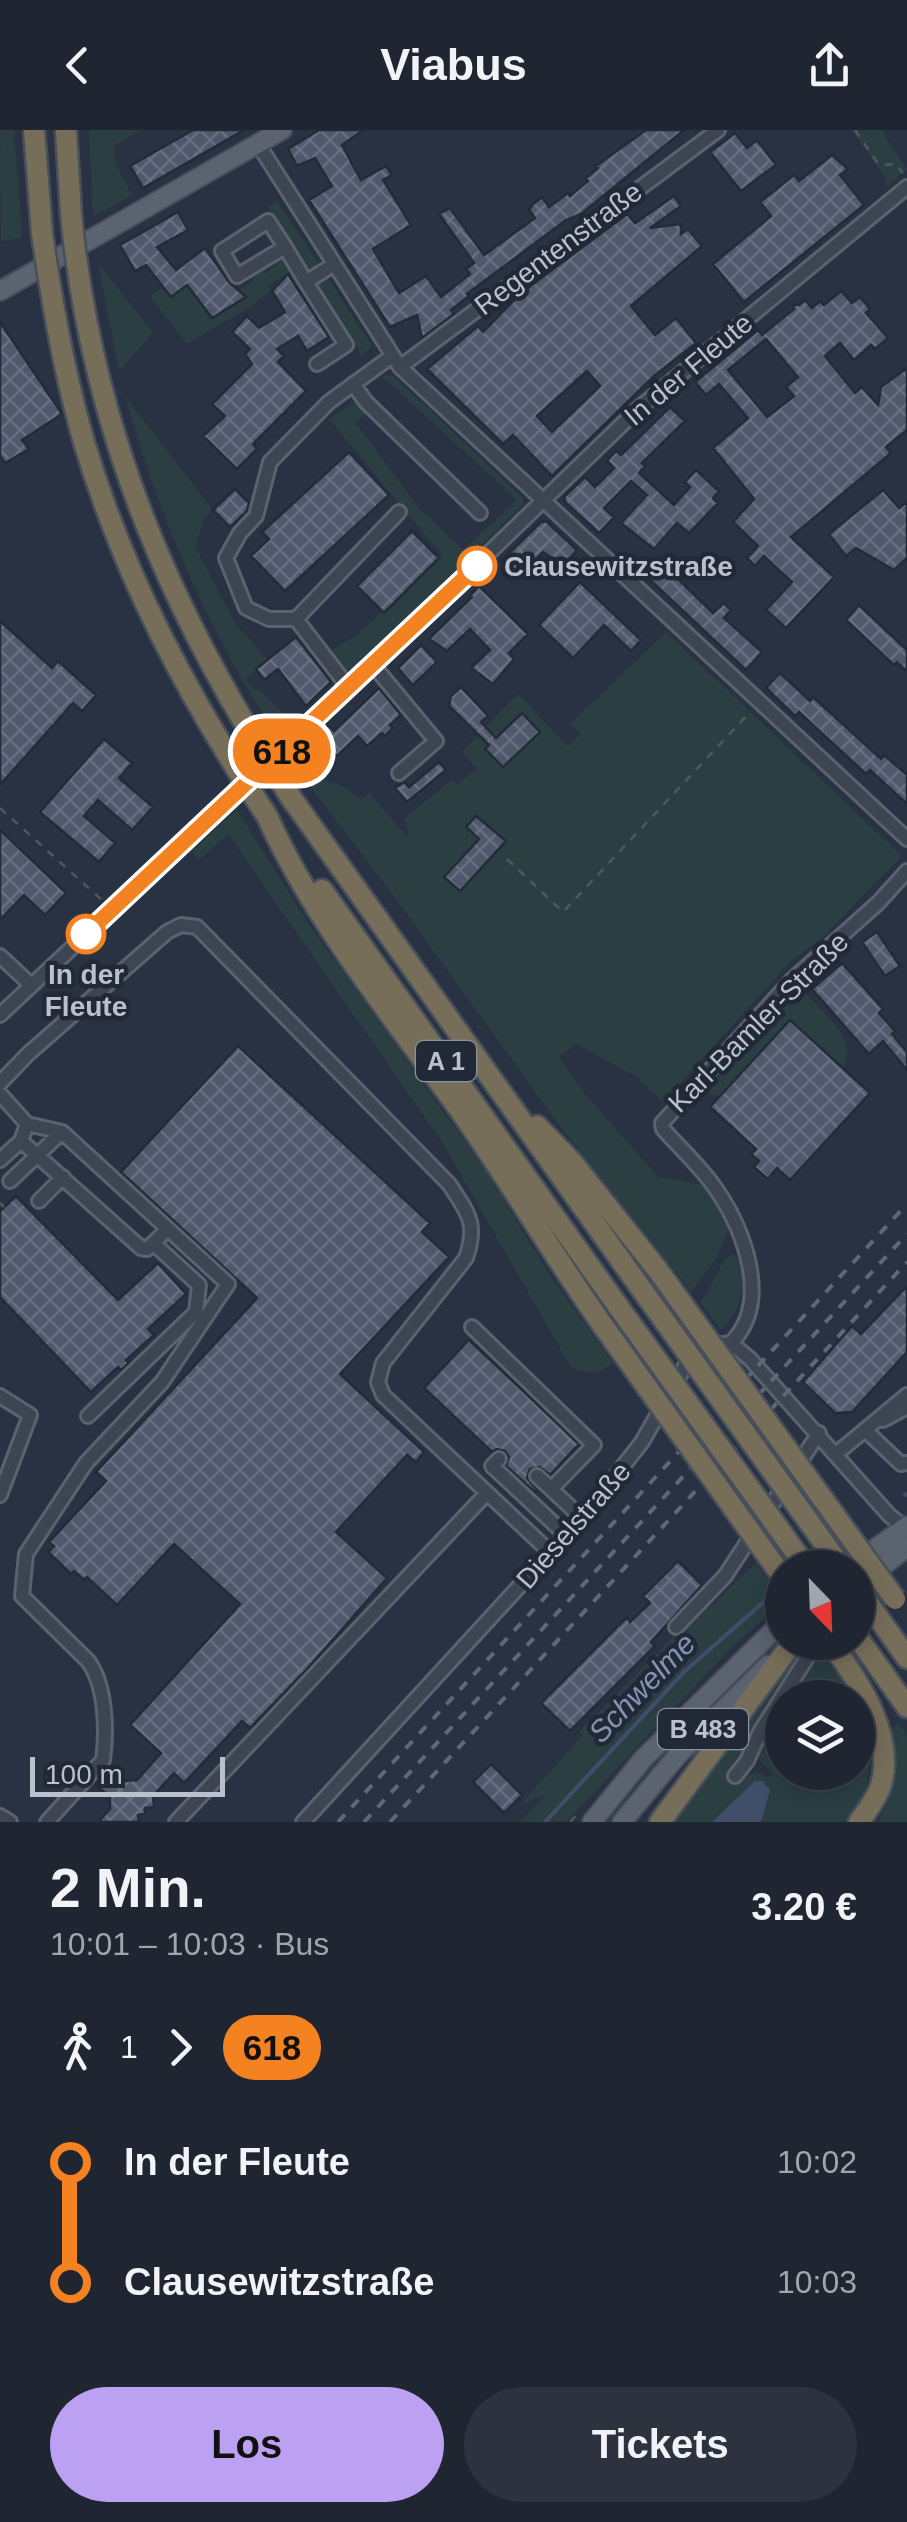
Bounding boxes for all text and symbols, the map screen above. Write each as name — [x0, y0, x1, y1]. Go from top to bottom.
icon: back — [50, 38, 105, 93]
icon: share — [802, 38, 857, 93]
text: Viabus — [380, 39, 527, 90]
street label: Regentenstraße — [469, 176, 648, 321]
street label: In der Fleute — [618, 307, 758, 432]
marker: Clausewitzstraße — [458, 547, 496, 585]
place label: Clausewitzstraße — [504, 551, 733, 582]
line badge: 618 — [224, 718, 340, 784]
text: 618 — [253, 732, 311, 771]
marker: In der Fleute — [67, 915, 105, 953]
street label: Karl-Bamler-Straße — [662, 926, 855, 1119]
place label: In der Fleute — [45, 959, 127, 1022]
road number: A 1 — [416, 1041, 476, 1081]
street label: Dieselstraße — [510, 1456, 637, 1595]
north arrow — [765, 1550, 875, 1660]
map controls — [765, 1550, 875, 1790]
water label: Schwelme — [582, 1626, 702, 1749]
button: layers — [765, 1680, 875, 1790]
road number: B 483 — [658, 1709, 748, 1749]
scale bar — [30, 1752, 225, 1796]
text: 100 m — [45, 1759, 123, 1790]
text: 2 Min. — [50, 1857, 206, 1919]
text: 3.20 € — [751, 1886, 857, 1928]
text: 10:01 – 10:03 · Bus — [50, 1926, 329, 1962]
icon: walk — [50, 2020, 105, 2075]
icon: forward — [153, 2020, 208, 2075]
text: 618 — [243, 2028, 301, 2067]
text: 1 — [120, 2029, 138, 2065]
text: In der Fleute — [124, 2141, 350, 2183]
text: 10:02 — [777, 2144, 857, 2180]
text: Clausewitzstraße — [124, 2261, 434, 2303]
text: 10:03 — [777, 2264, 857, 2300]
button: Los — [50, 2387, 444, 2502]
button: Tickets — [464, 2387, 857, 2502]

